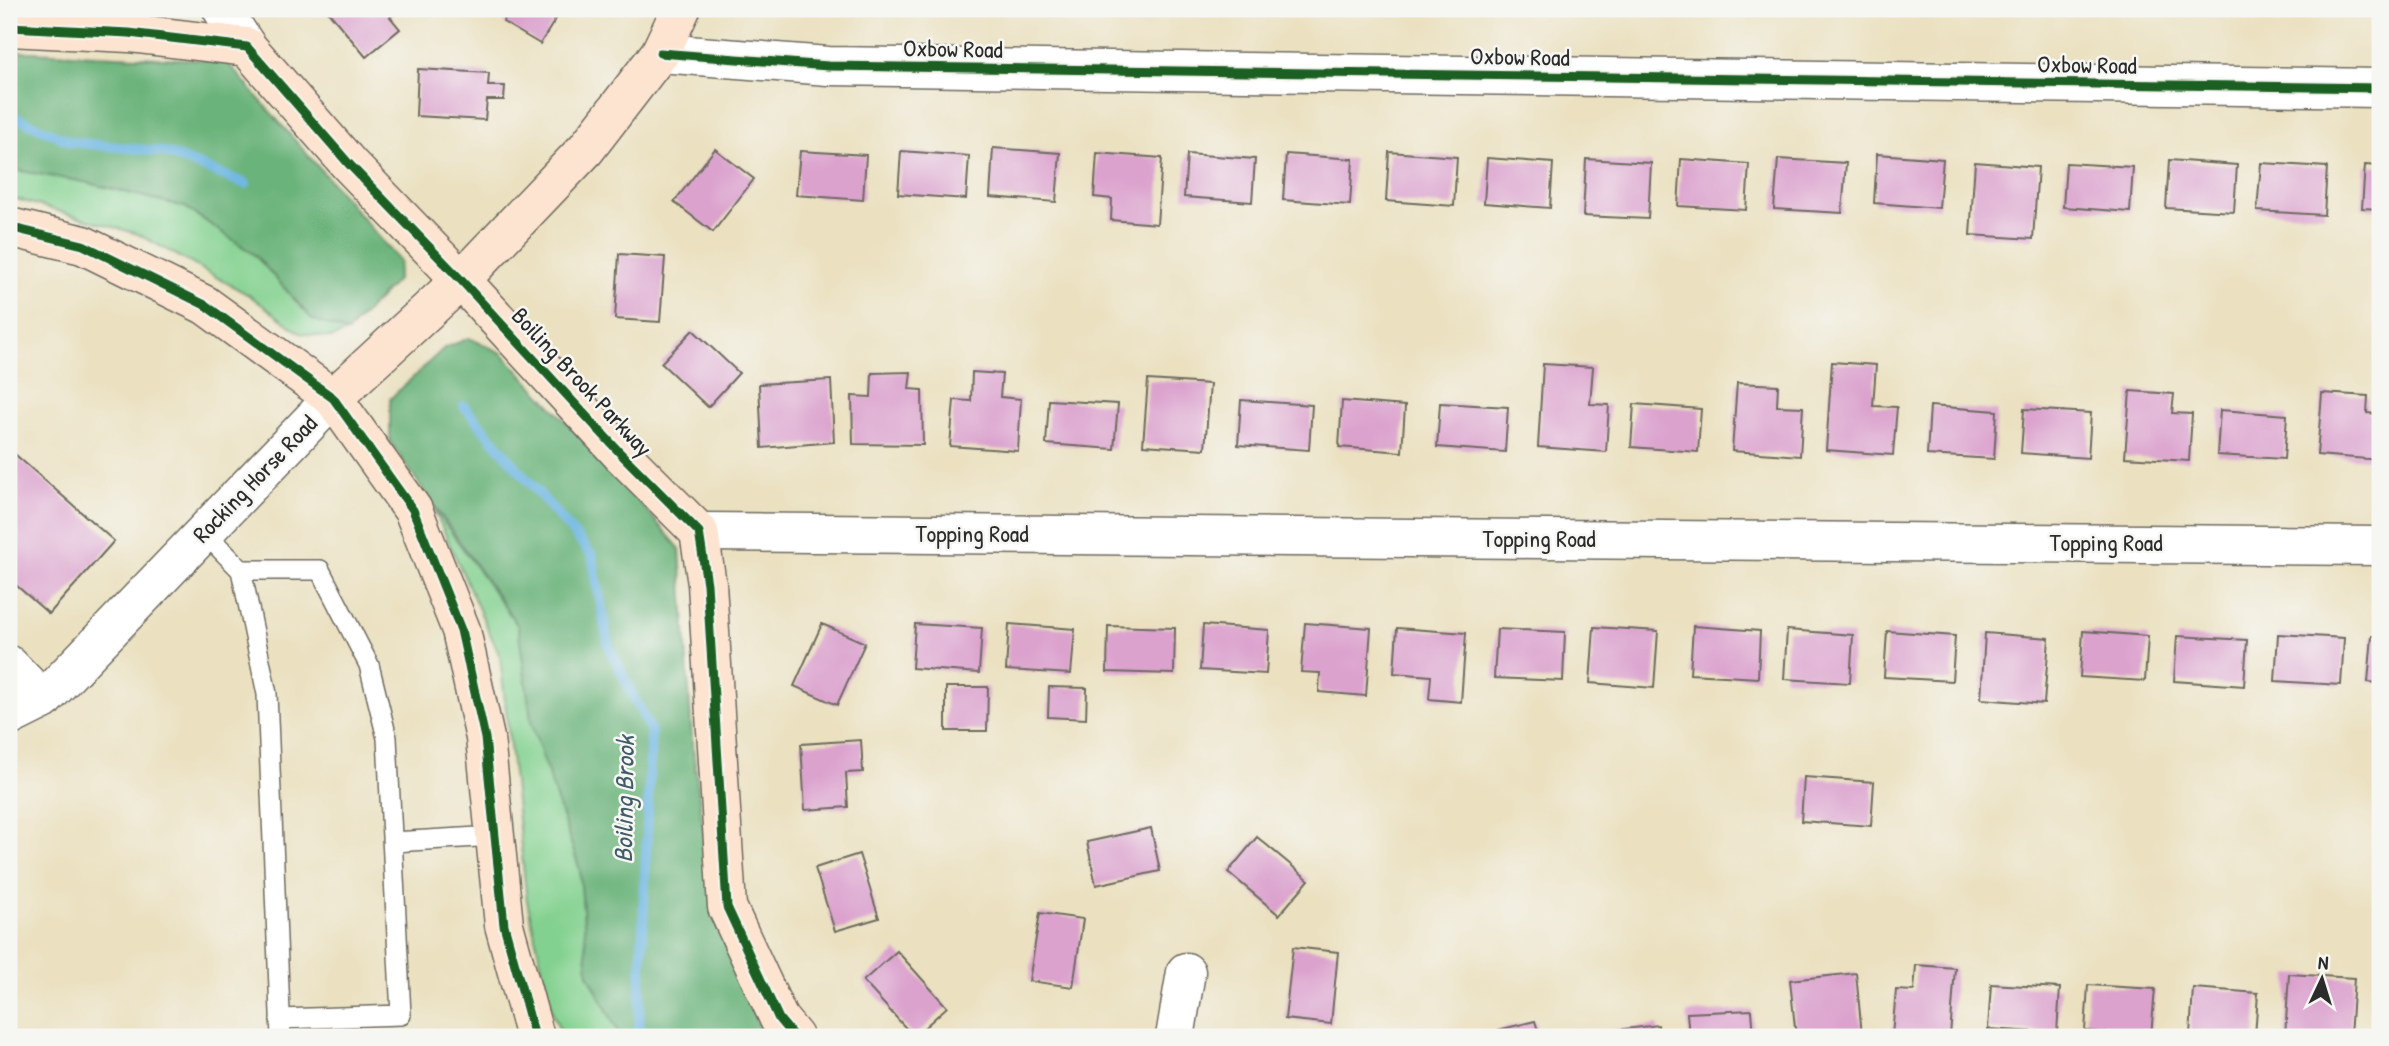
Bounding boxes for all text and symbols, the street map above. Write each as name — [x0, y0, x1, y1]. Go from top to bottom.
street label: Oxbow Road — [903, 31, 1003, 65]
street label: Oxbow Road — [1470, 39, 1570, 73]
street label: Oxbow Road — [2037, 47, 2137, 81]
street label: Boiling Brook Parkway — [505, 300, 660, 463]
street label: Rocking Horse Road — [185, 407, 323, 549]
street label: Topping Road — [915, 517, 1029, 549]
street label: Topping Road — [1482, 522, 1596, 554]
street label: Topping Road — [2049, 526, 2163, 558]
water label: Boiling Brook — [605, 733, 643, 863]
north arrow — [2288, 944, 2358, 1014]
text: N — [2317, 949, 2329, 975]

